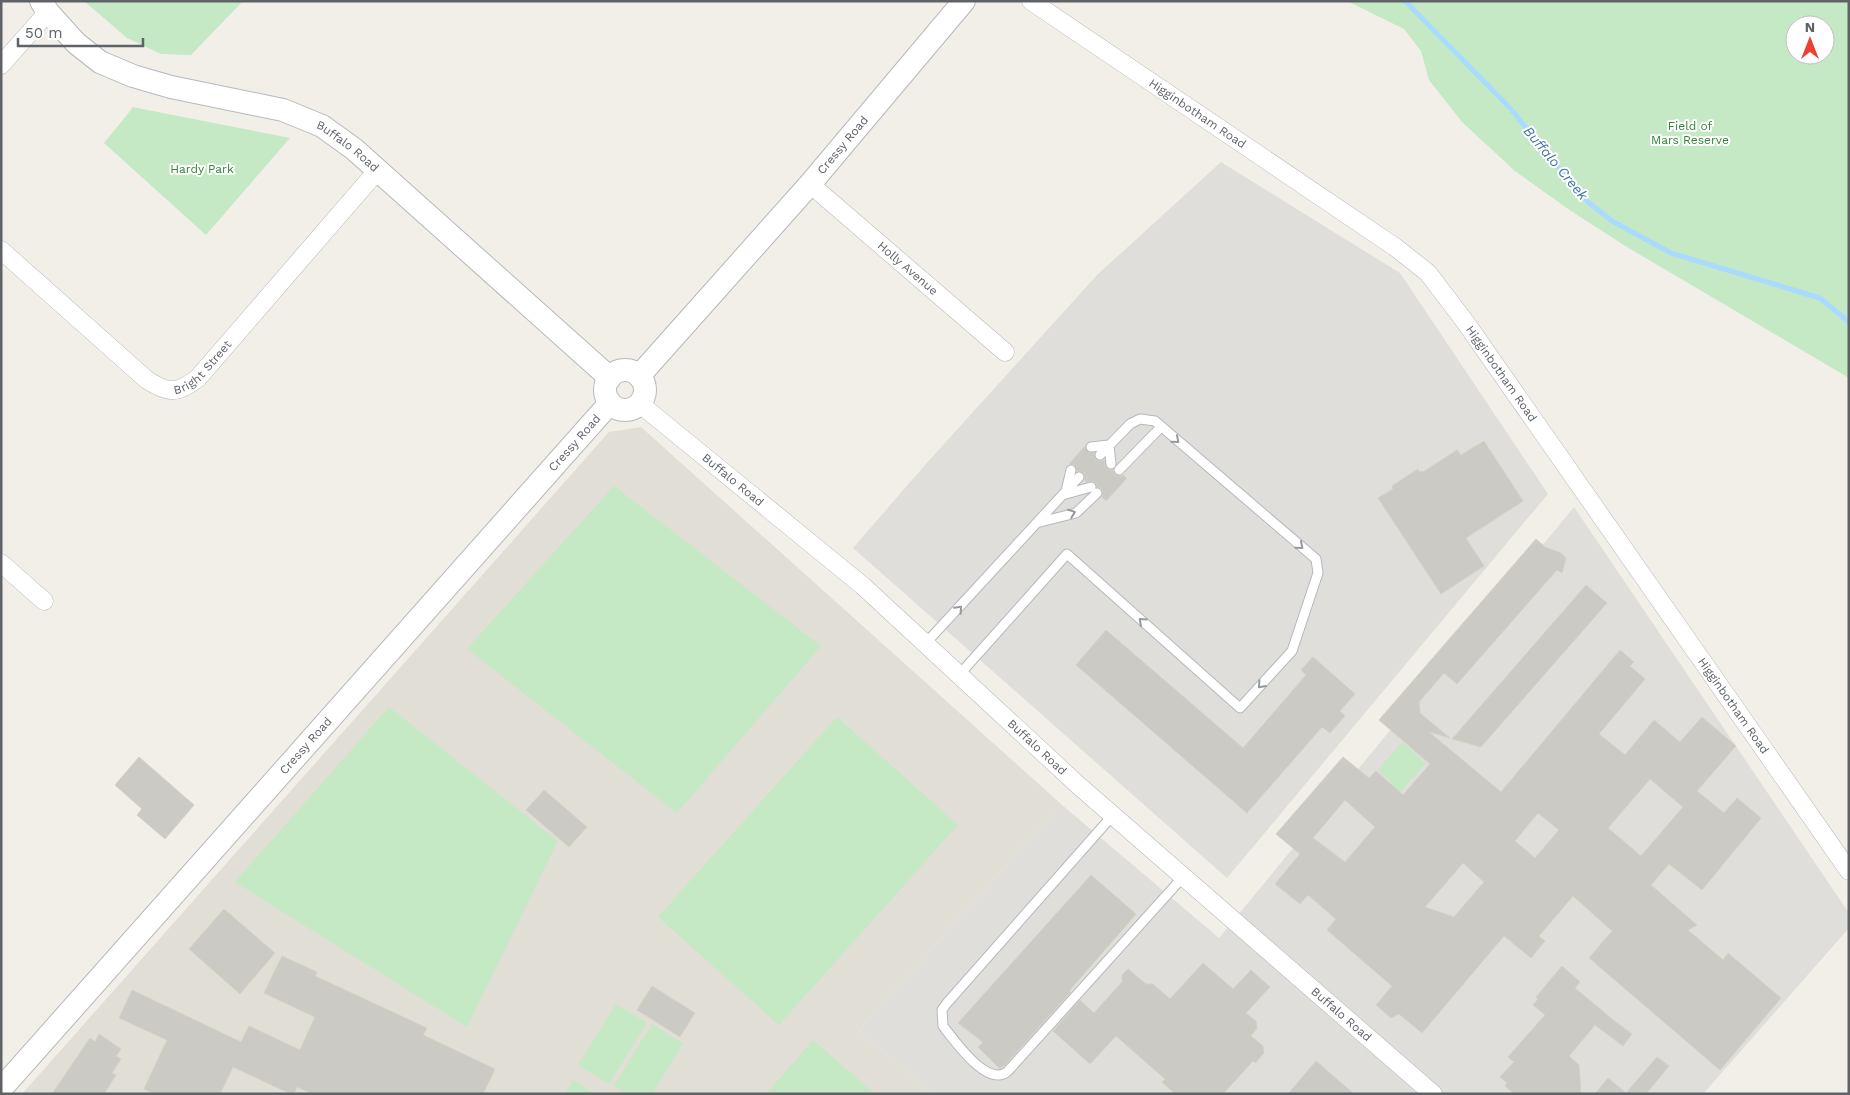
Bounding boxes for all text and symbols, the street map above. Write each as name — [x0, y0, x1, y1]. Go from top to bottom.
scale bar — [18, 15, 142, 47]
north arrow — [1785, 15, 1835, 65]
text: N — [1805, 19, 1815, 35]
text: 50 m — [25, 24, 62, 42]
street label: Higginbotham Road — [1146, 76, 1249, 151]
street label: Cressy Road — [814, 113, 871, 177]
street label: Buffalo Road — [315, 118, 382, 175]
park label: Field of Mars Reserve — [1651, 119, 1729, 147]
water label: Buffalo Creek — [1521, 123, 1592, 203]
park label: Hardy Park — [170, 162, 234, 176]
street label: Holly Avenue — [875, 238, 941, 298]
street label: Higginbotham Road — [1463, 323, 1540, 425]
street label: Bright Street — [172, 338, 234, 397]
street label: Cressy Road — [546, 411, 604, 474]
one-way arrow — [1171, 434, 1180, 443]
street label: Buffalo Road — [699, 451, 767, 509]
one-way arrow — [1067, 509, 1075, 519]
one-way arrow — [1294, 540, 1303, 549]
one-way arrow — [953, 605, 962, 614]
one-way arrow — [1139, 618, 1148, 627]
street label: Higginbotham Road — [1695, 655, 1772, 756]
one-way arrow — [1258, 679, 1267, 688]
street label: Cressy Road — [277, 714, 335, 777]
street label: Buffalo Road — [1005, 716, 1069, 778]
street label: Buffalo Road — [1308, 984, 1374, 1044]

